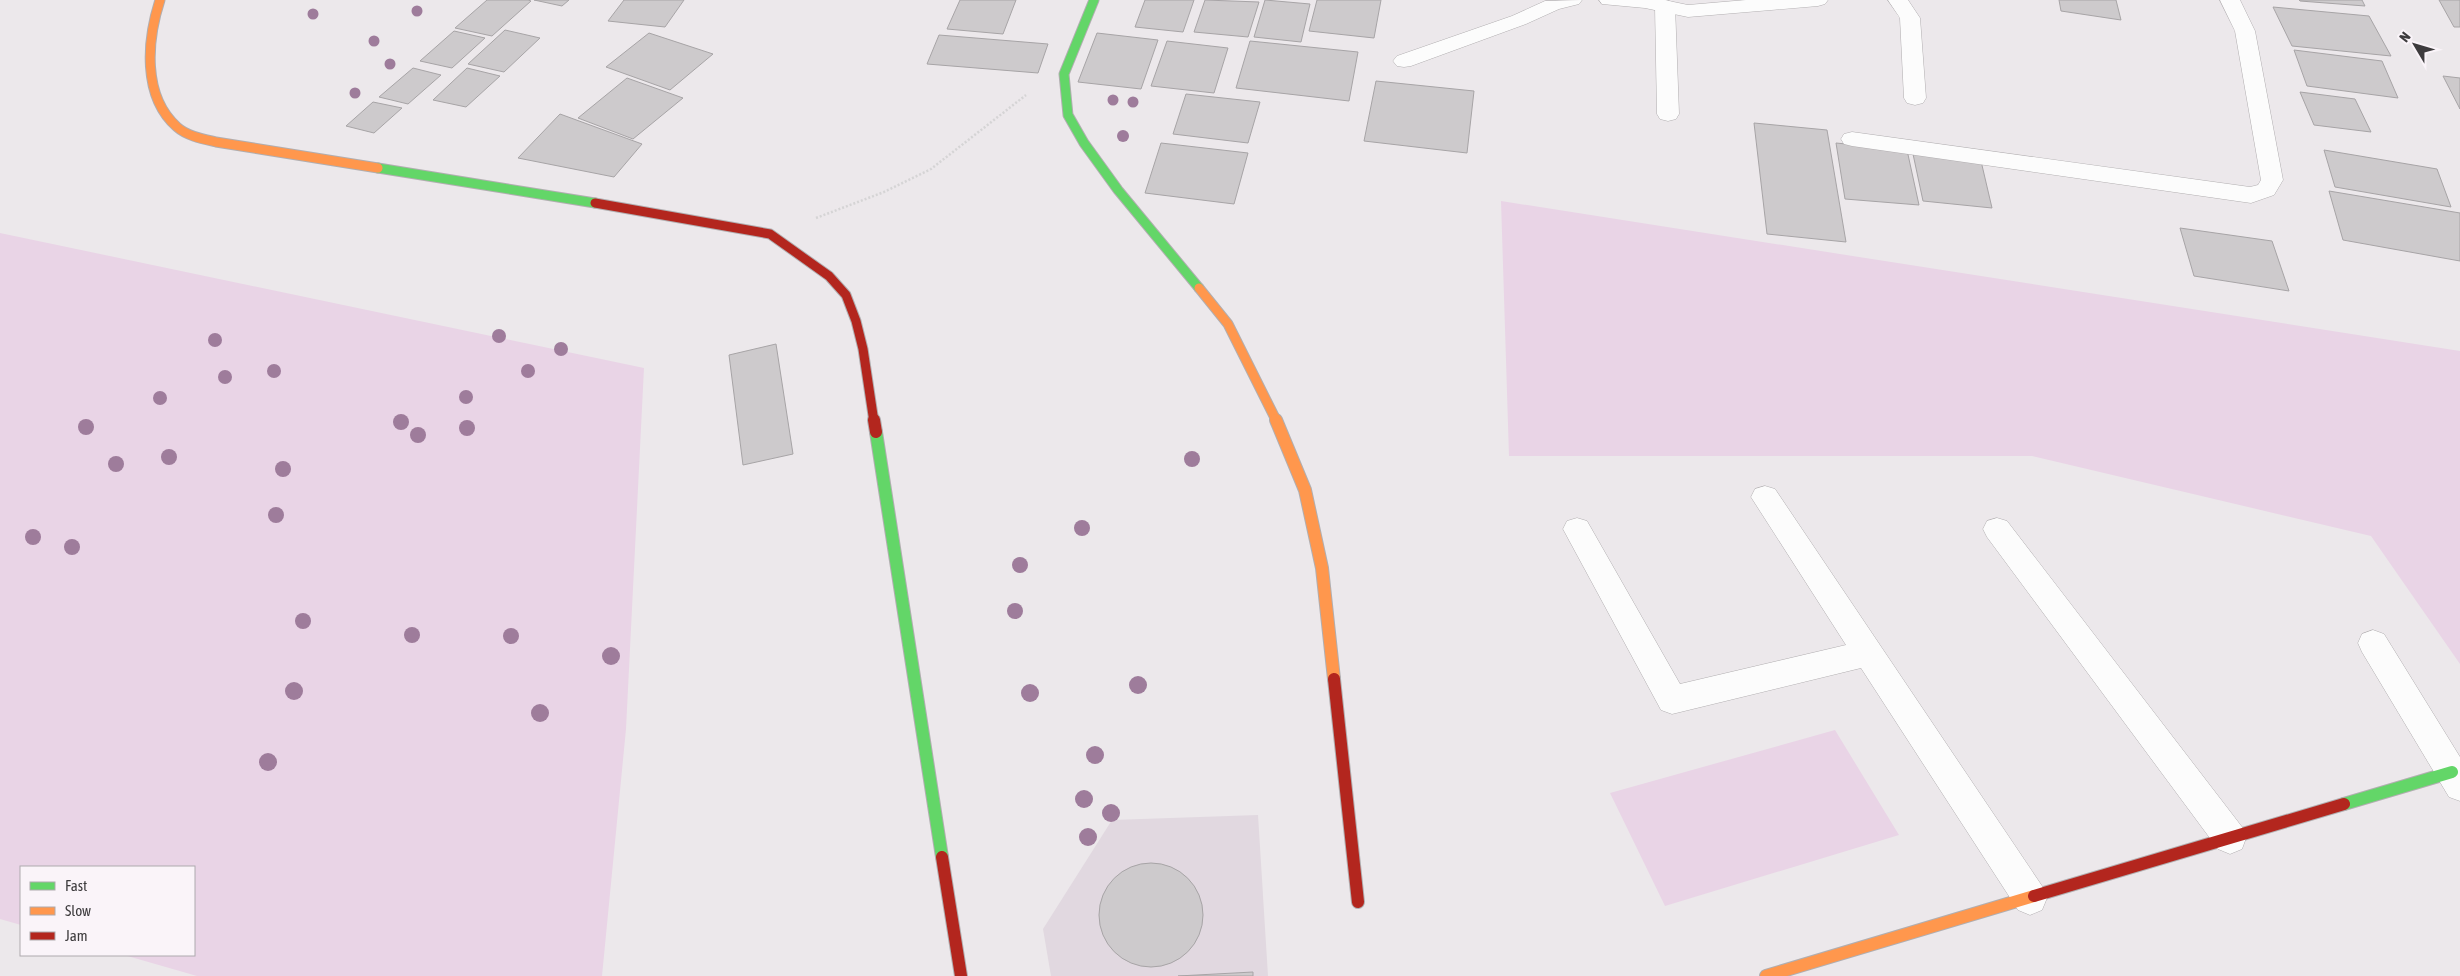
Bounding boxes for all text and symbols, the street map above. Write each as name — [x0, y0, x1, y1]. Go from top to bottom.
north arrow — [2390, 20, 2440, 70]
text: N — [2396, 29, 2414, 45]
legend — [20, 866, 195, 956]
text: Fast — [65, 877, 87, 894]
text: Slow — [65, 902, 91, 919]
text: Jam — [65, 927, 88, 944]

